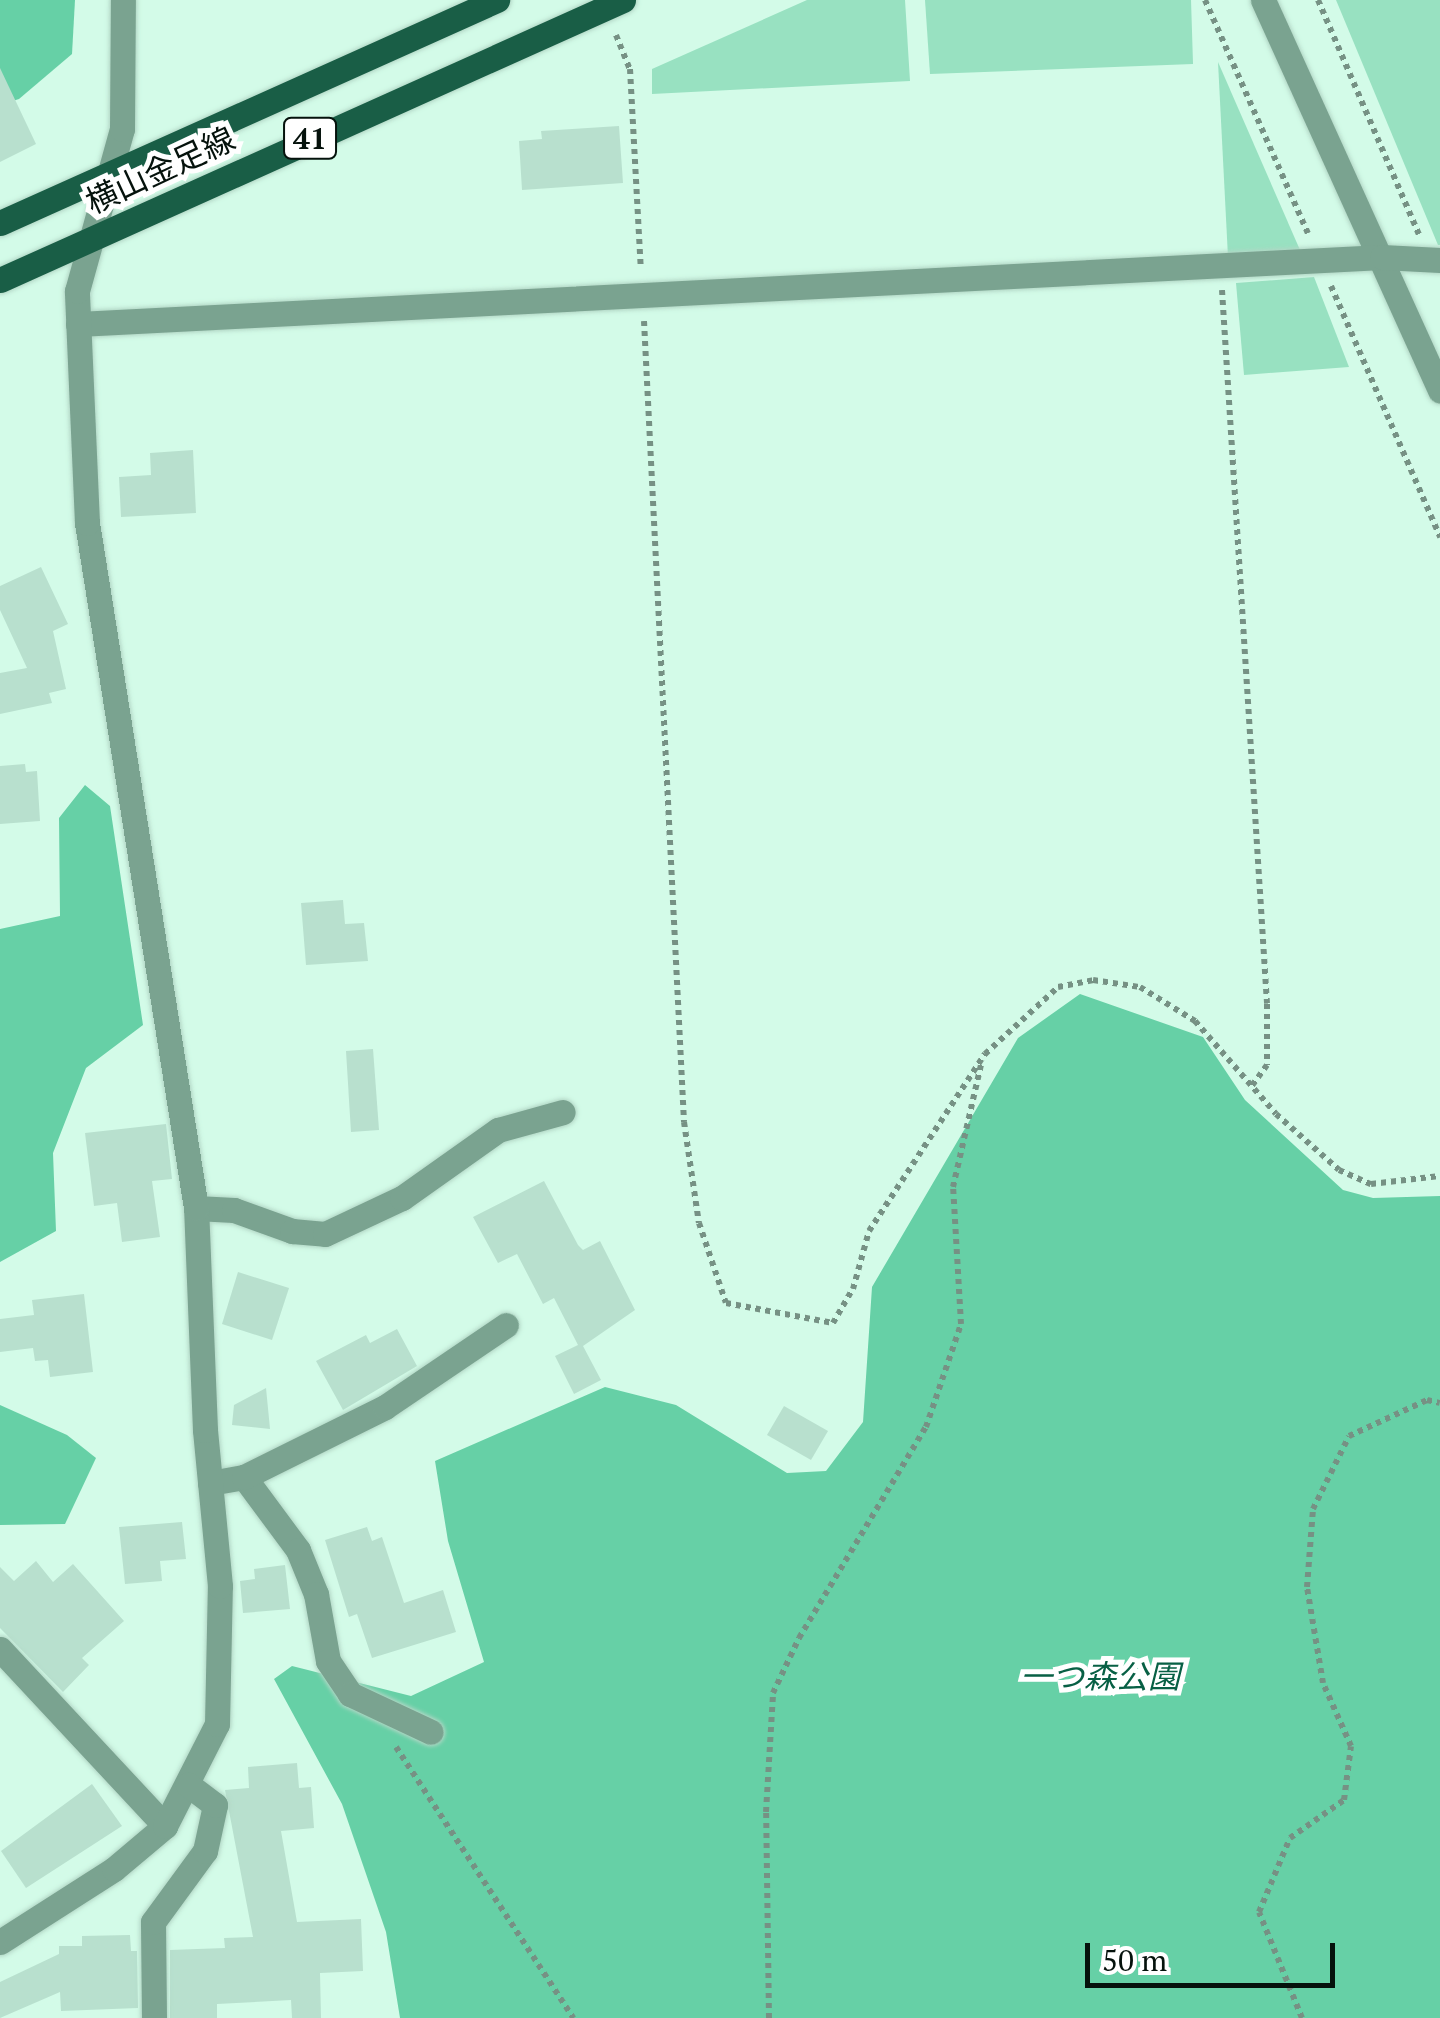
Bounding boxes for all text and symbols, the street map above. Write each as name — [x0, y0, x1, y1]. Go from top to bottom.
road number: 41 — [282, 113, 338, 163]
street label: 横山金足線 — [79, 119, 241, 221]
park label: 一つ森公園 — [1020, 1657, 1180, 1695]
scale bar — [1090, 1923, 1340, 1985]
text: 50 m — [1102, 1940, 1167, 1980]

